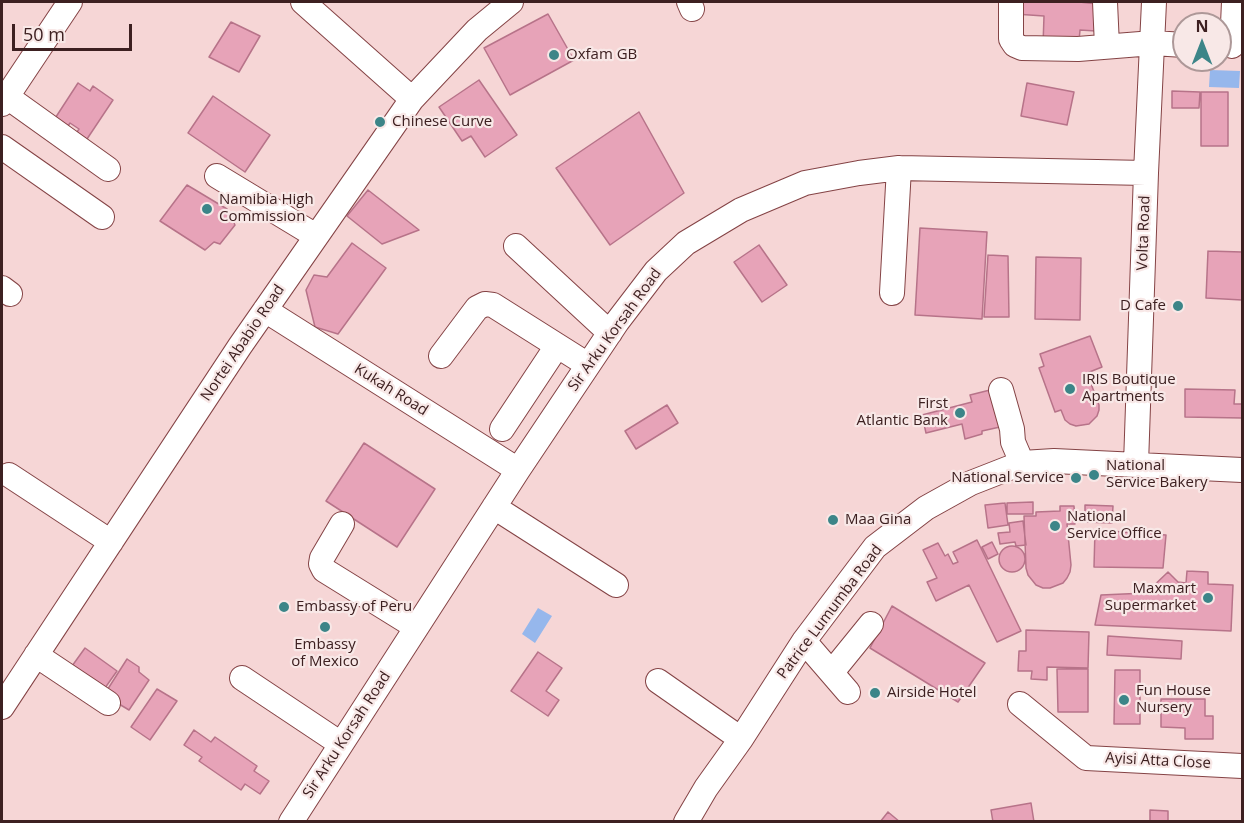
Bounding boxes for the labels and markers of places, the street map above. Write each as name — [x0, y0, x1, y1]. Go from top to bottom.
place label: Oxfam GB — [566, 46, 637, 64]
marker: Oxfam GB — [547, 48, 561, 62]
place label: Chinese Curve — [392, 113, 492, 131]
marker: Chinese Curve — [373, 115, 387, 129]
place label: Namibia High Commission — [219, 191, 314, 226]
marker: Namibia High Commission — [200, 202, 214, 216]
place label: D Cafe — [1120, 297, 1166, 315]
marker: D Cafe — [1171, 299, 1185, 313]
place label: IRIS Boutique Apartments — [1082, 371, 1176, 406]
marker: IRIS Boutique Apartments — [1063, 382, 1077, 396]
place label: First Atlantic Bank — [857, 395, 948, 430]
marker: First Atlantic Bank — [953, 406, 967, 420]
place label: National Service Bakery — [1106, 457, 1208, 492]
marker: National Service Bakery — [1087, 468, 1101, 482]
place label: National Service — [951, 469, 1064, 487]
marker: National Service — [1069, 471, 1083, 485]
place label: National Service Office — [1067, 508, 1162, 543]
place label: Maa Gina — [845, 511, 911, 529]
marker: Maa Gina — [826, 513, 840, 527]
marker: National Service Office — [1048, 519, 1062, 533]
place label: Maxmart Supermarket — [1105, 580, 1196, 615]
marker: Maxmart Supermarket — [1201, 591, 1215, 605]
place label: Embassy of Peru — [296, 598, 412, 616]
marker: Embassy of Peru — [277, 600, 291, 614]
marker: Embassy of Mexico — [318, 620, 332, 634]
place label: Embassy of Mexico — [291, 636, 359, 671]
place label: Fun House Nursery — [1136, 682, 1211, 717]
place label: Airside Hotel — [887, 684, 976, 702]
marker: Airside Hotel — [868, 686, 882, 700]
marker: Fun House Nursery — [1117, 693, 1131, 707]

